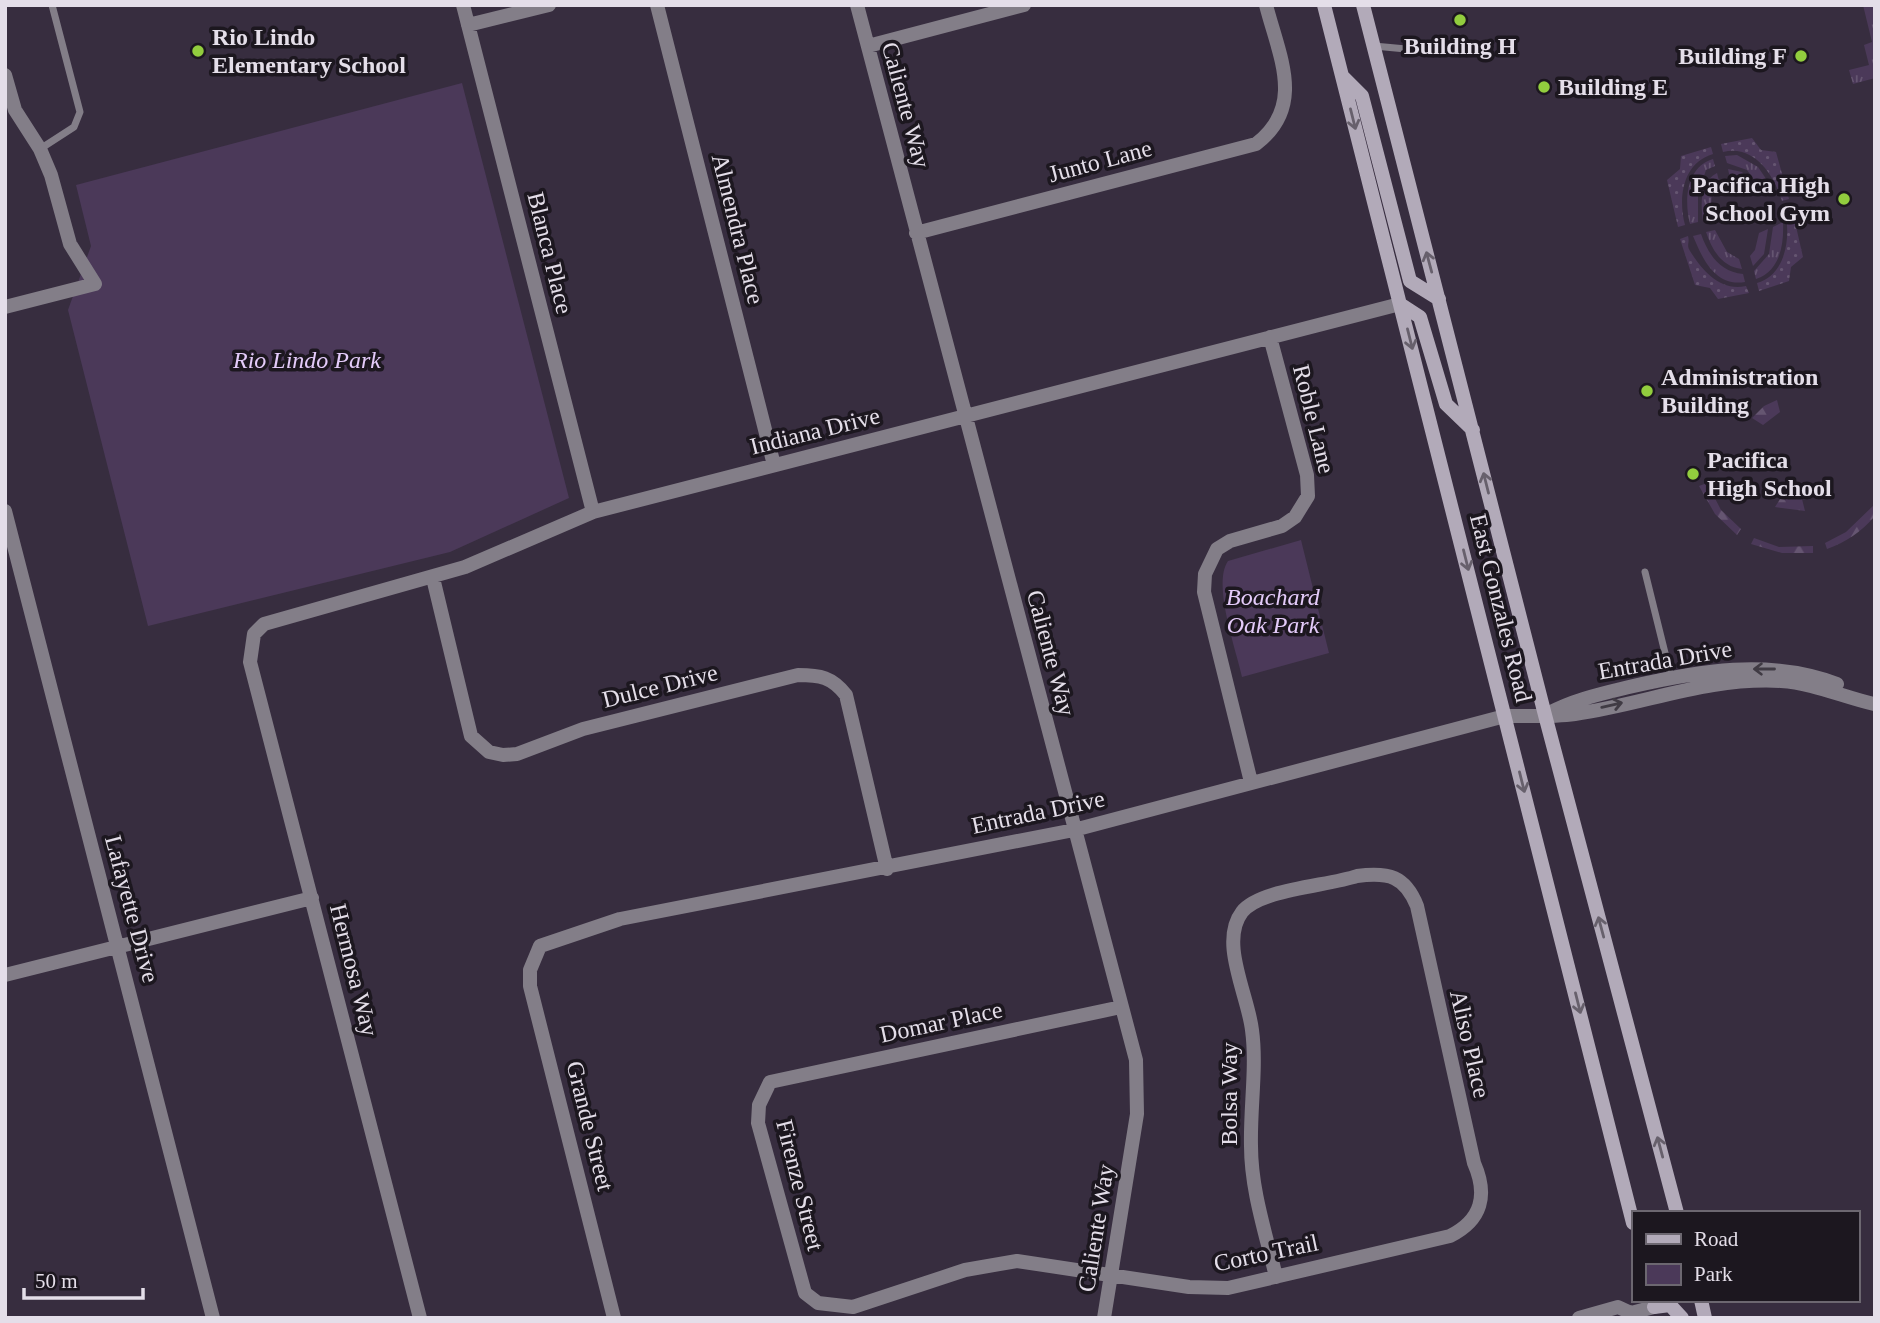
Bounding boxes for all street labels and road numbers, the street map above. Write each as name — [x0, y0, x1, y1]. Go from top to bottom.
street label: Caliente Way — [877, 39, 935, 171]
street label: Junto Lane — [1045, 135, 1155, 187]
street label: Almendra Place — [707, 151, 769, 307]
street label: Blanca Place — [522, 189, 578, 317]
street label: Roble Lane — [1288, 362, 1340, 476]
street label: Indiana Drive — [748, 402, 882, 460]
street label: East Gonzales Road — [1465, 511, 1537, 705]
street label: Caliente Way — [1022, 587, 1080, 719]
street label: Entrada Drive — [1596, 635, 1734, 685]
street label: Dulce Drive — [600, 659, 720, 713]
street label: Entrada Drive — [969, 785, 1107, 839]
street label: Lafayette Drive — [100, 833, 164, 985]
street label: Hermosa Way — [325, 901, 383, 1039]
street label: Aliso Place — [1445, 987, 1495, 1101]
street label: Domar Place — [877, 996, 1005, 1048]
street label: Bolsa Way — [1216, 1042, 1242, 1146]
street label: Grande Street — [561, 1059, 619, 1194]
street label: Firenze Street — [771, 1117, 829, 1253]
street label: Caliente Way — [1073, 1162, 1119, 1294]
street label: Corto Trail — [1211, 1229, 1321, 1277]

